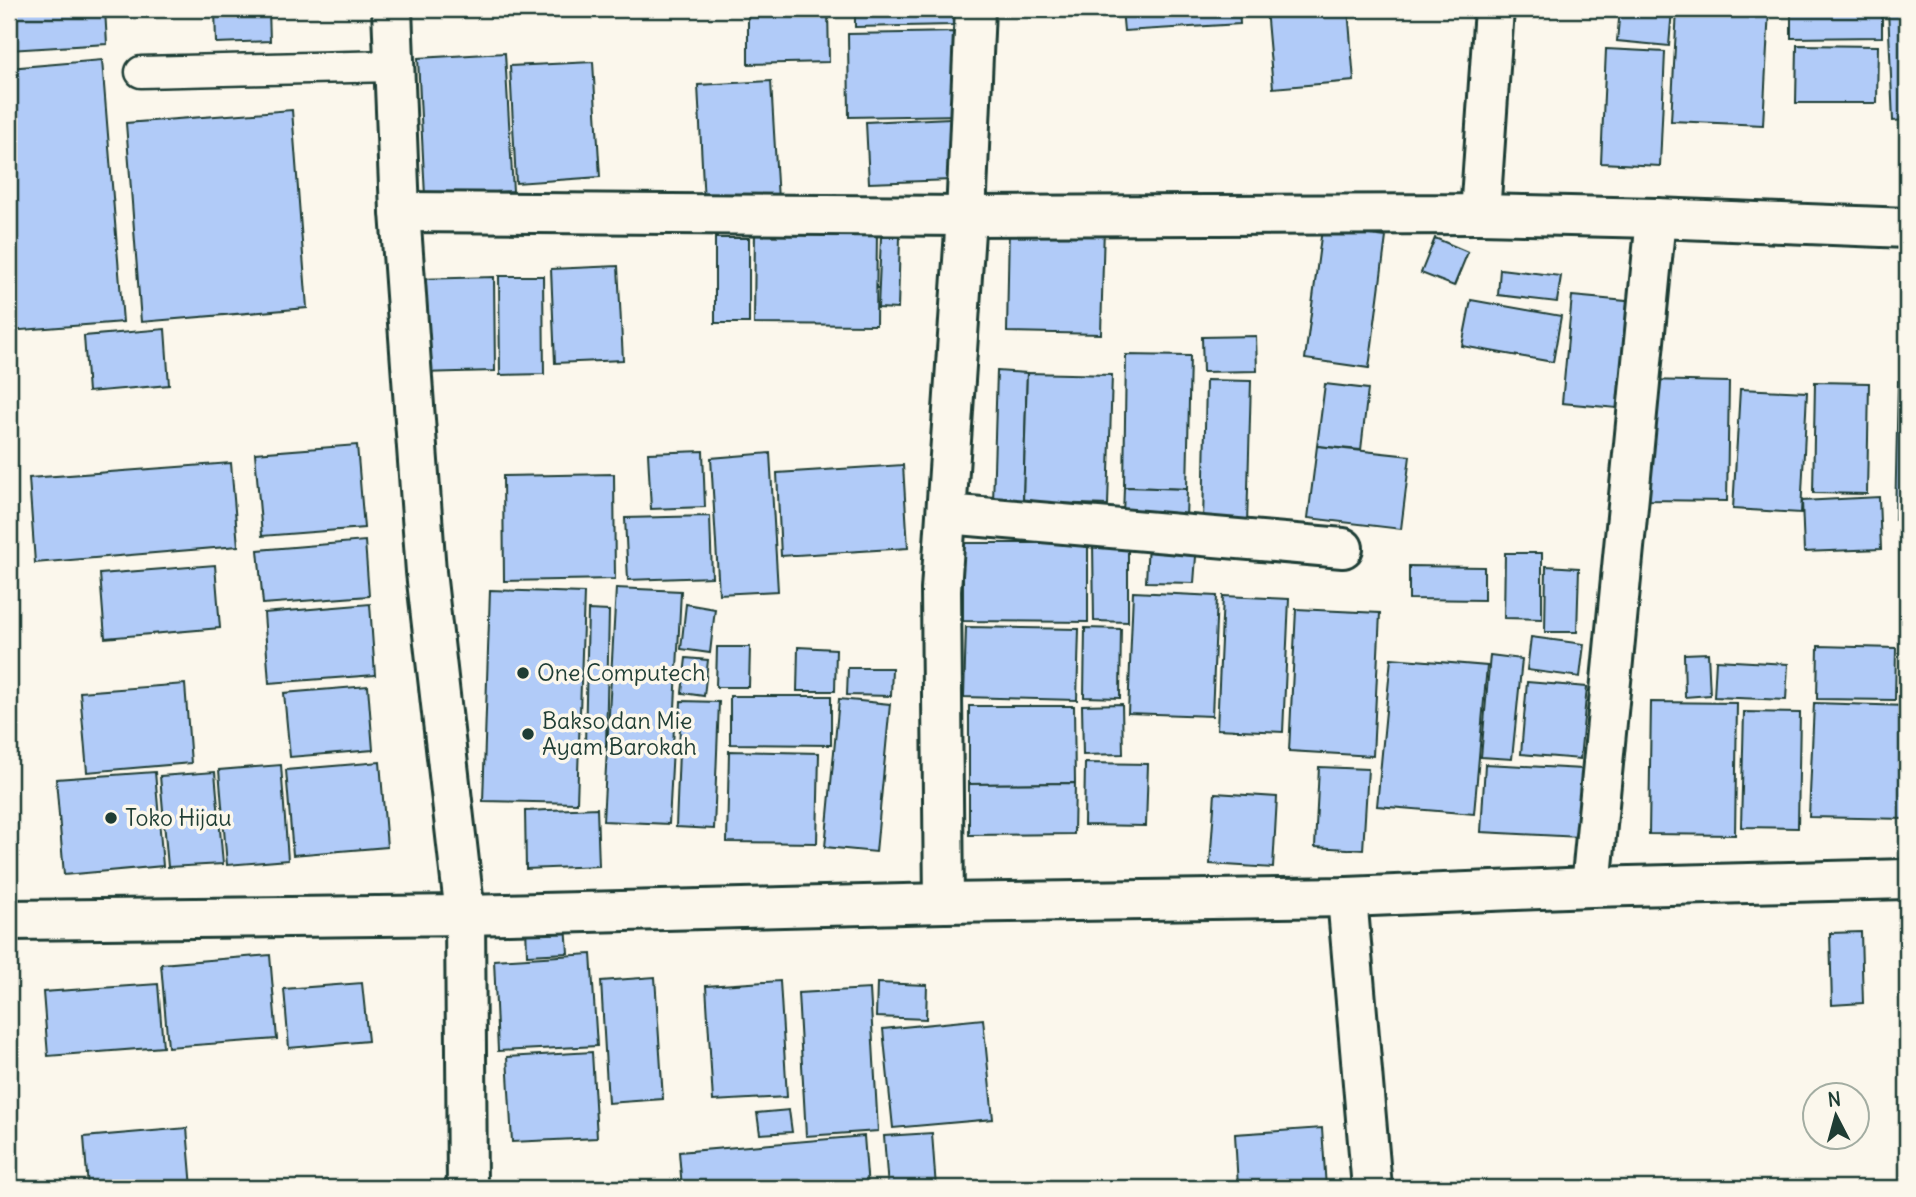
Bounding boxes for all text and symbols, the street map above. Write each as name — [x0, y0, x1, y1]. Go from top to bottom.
place label: One Computech — [537, 658, 705, 687]
marker: One Computech — [515, 665, 531, 681]
place label: Bakso dan Mie Ayam Barokah — [542, 706, 697, 761]
marker: Bakso dan Mie Ayam Barokah — [520, 726, 536, 742]
place label: Toko Hijau — [125, 803, 232, 832]
marker: Toko Hijau — [103, 810, 119, 826]
north arrow — [1800, 1082, 1870, 1152]
text: N — [1826, 1086, 1842, 1112]

